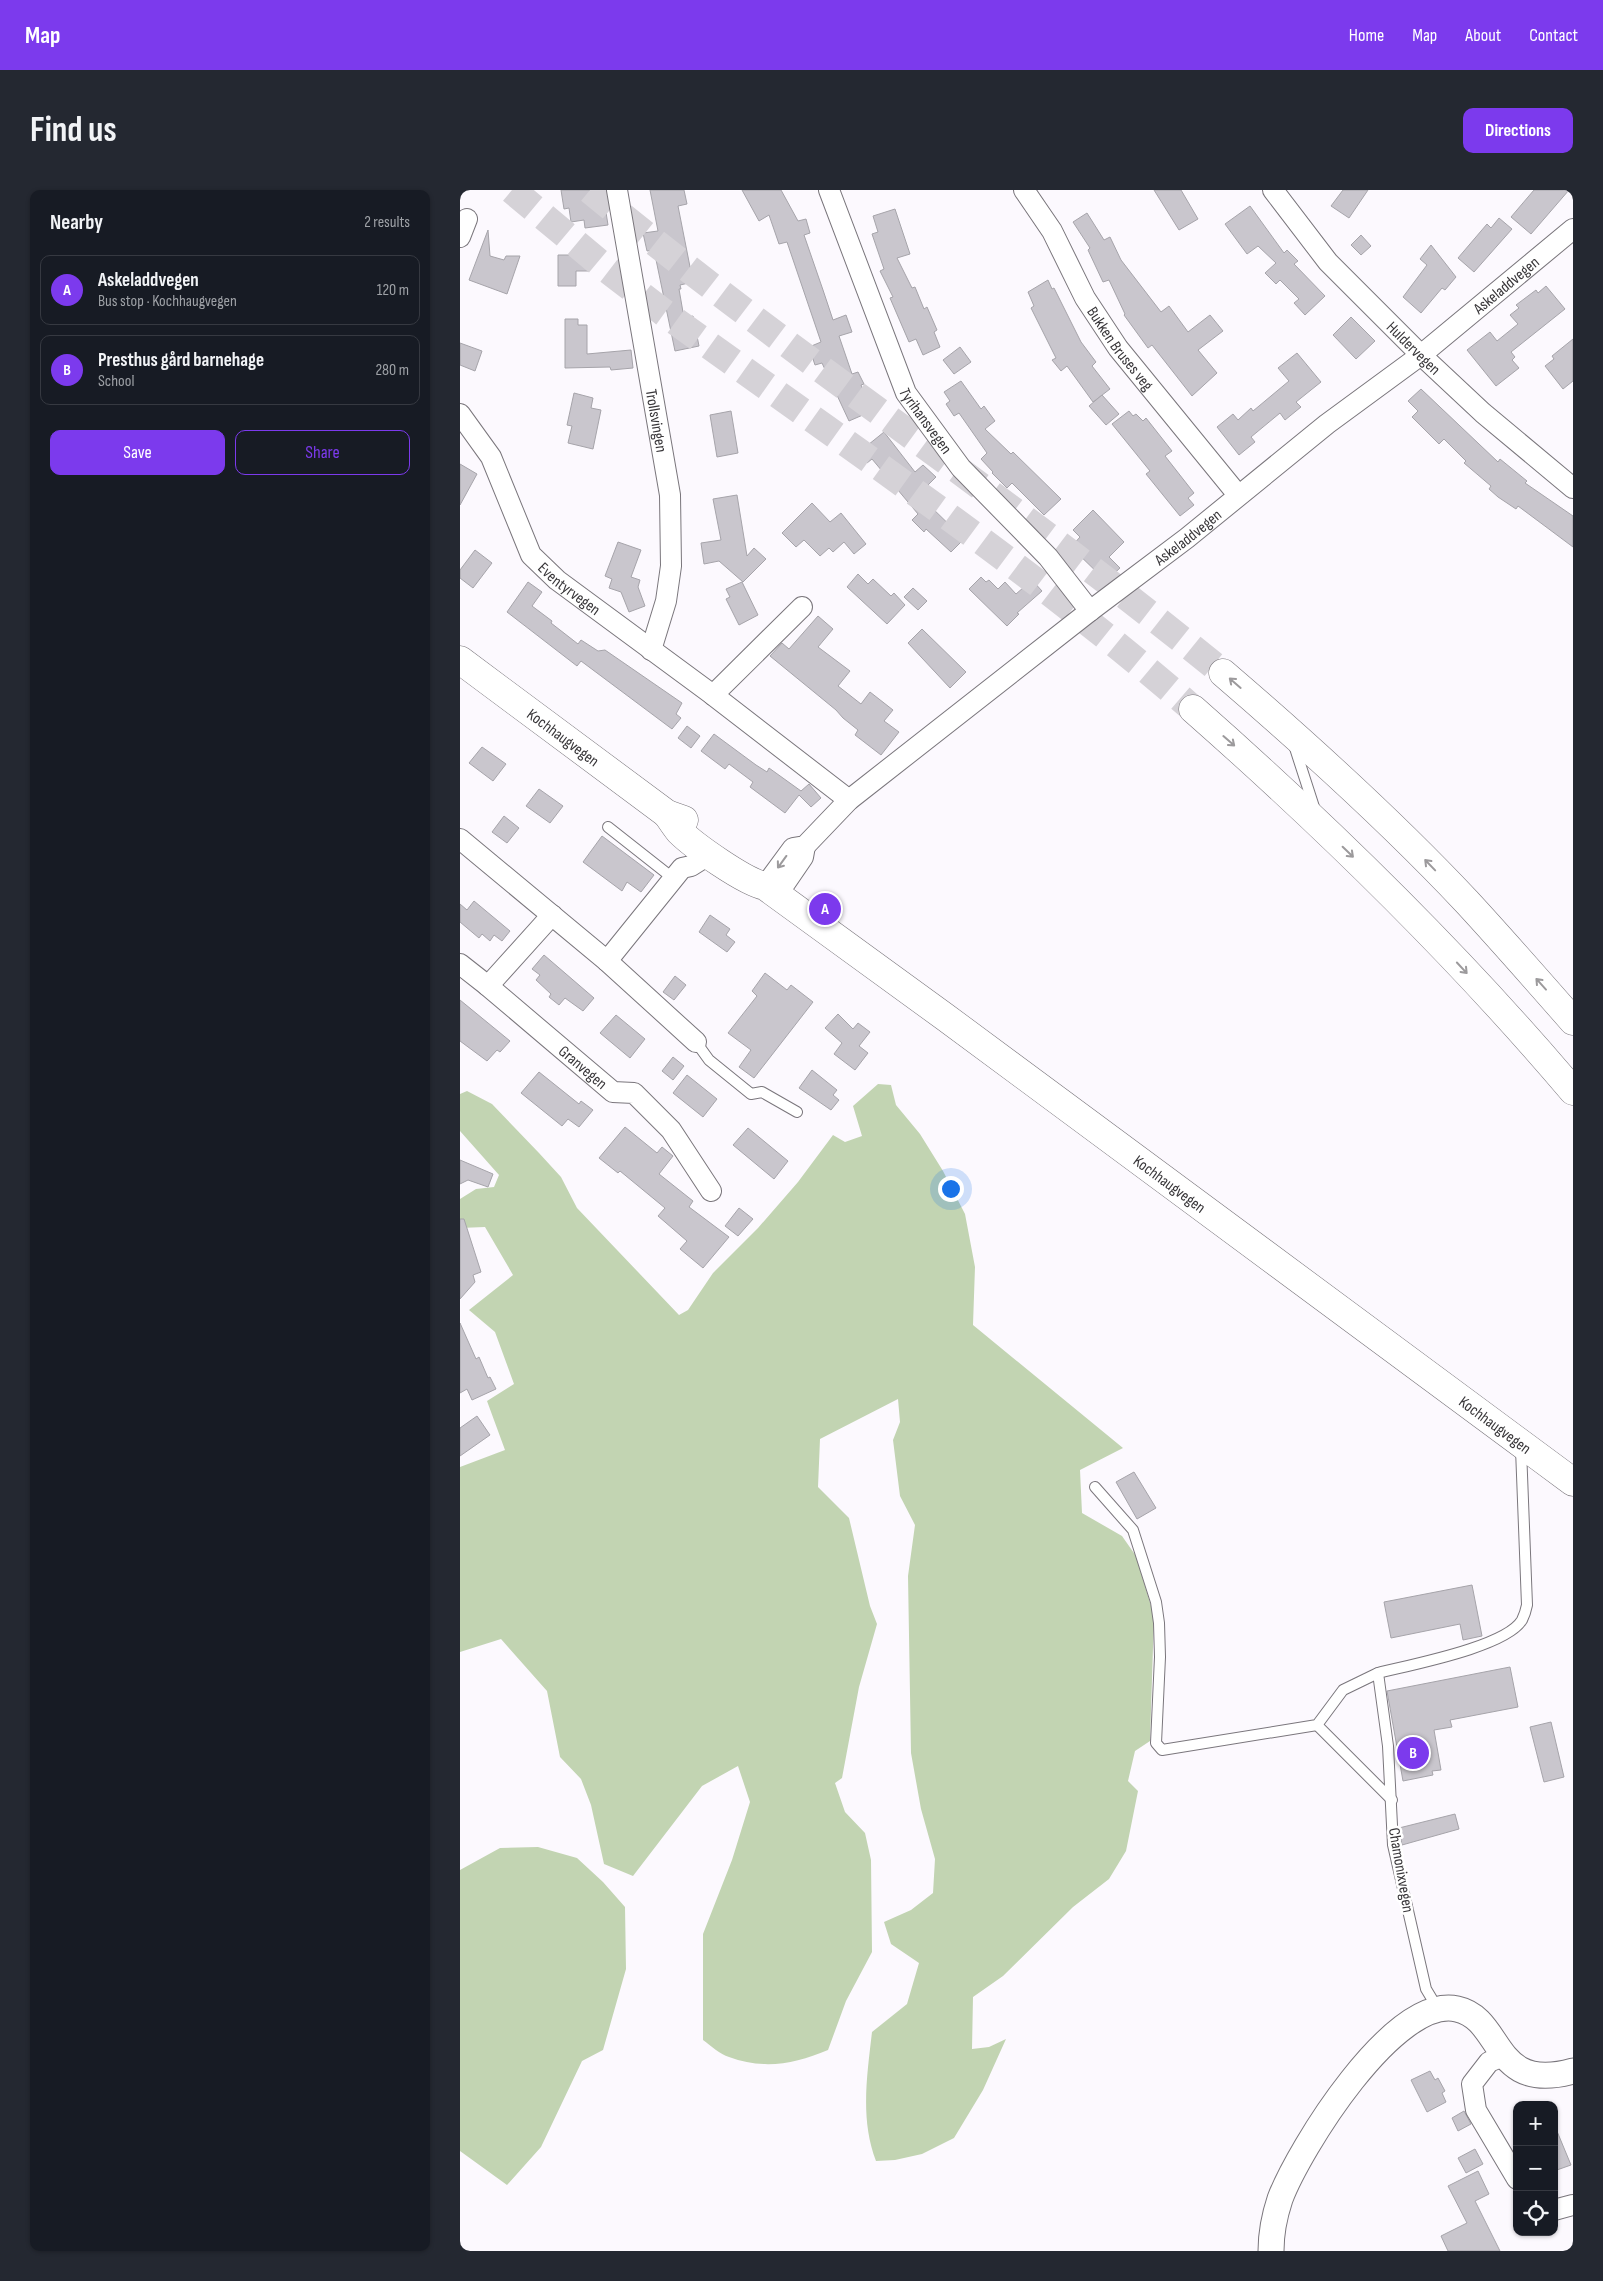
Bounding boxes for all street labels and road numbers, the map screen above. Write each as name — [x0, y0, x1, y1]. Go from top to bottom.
street label: Askeladdvegen — [1469, 253, 1543, 319]
street label: Bukken Bruses veg — [1082, 304, 1157, 395]
street label: Huldervegen — [1382, 318, 1444, 379]
street label: Tyrihansvegen — [894, 386, 955, 458]
street label: Trollsvingen — [641, 388, 670, 454]
street label: Askeladdvegen — [1151, 506, 1226, 571]
street label: Eventyrvegen — [534, 559, 604, 620]
street label: Kochhaugvegen — [523, 705, 602, 771]
street label: Granvegen — [554, 1042, 610, 1094]
street label: Kochhaugvegen — [1129, 1152, 1209, 1218]
street label: Kochhaugvegen — [1455, 1393, 1534, 1459]
street label: Chamonixvegen — [1384, 1826, 1417, 1914]

